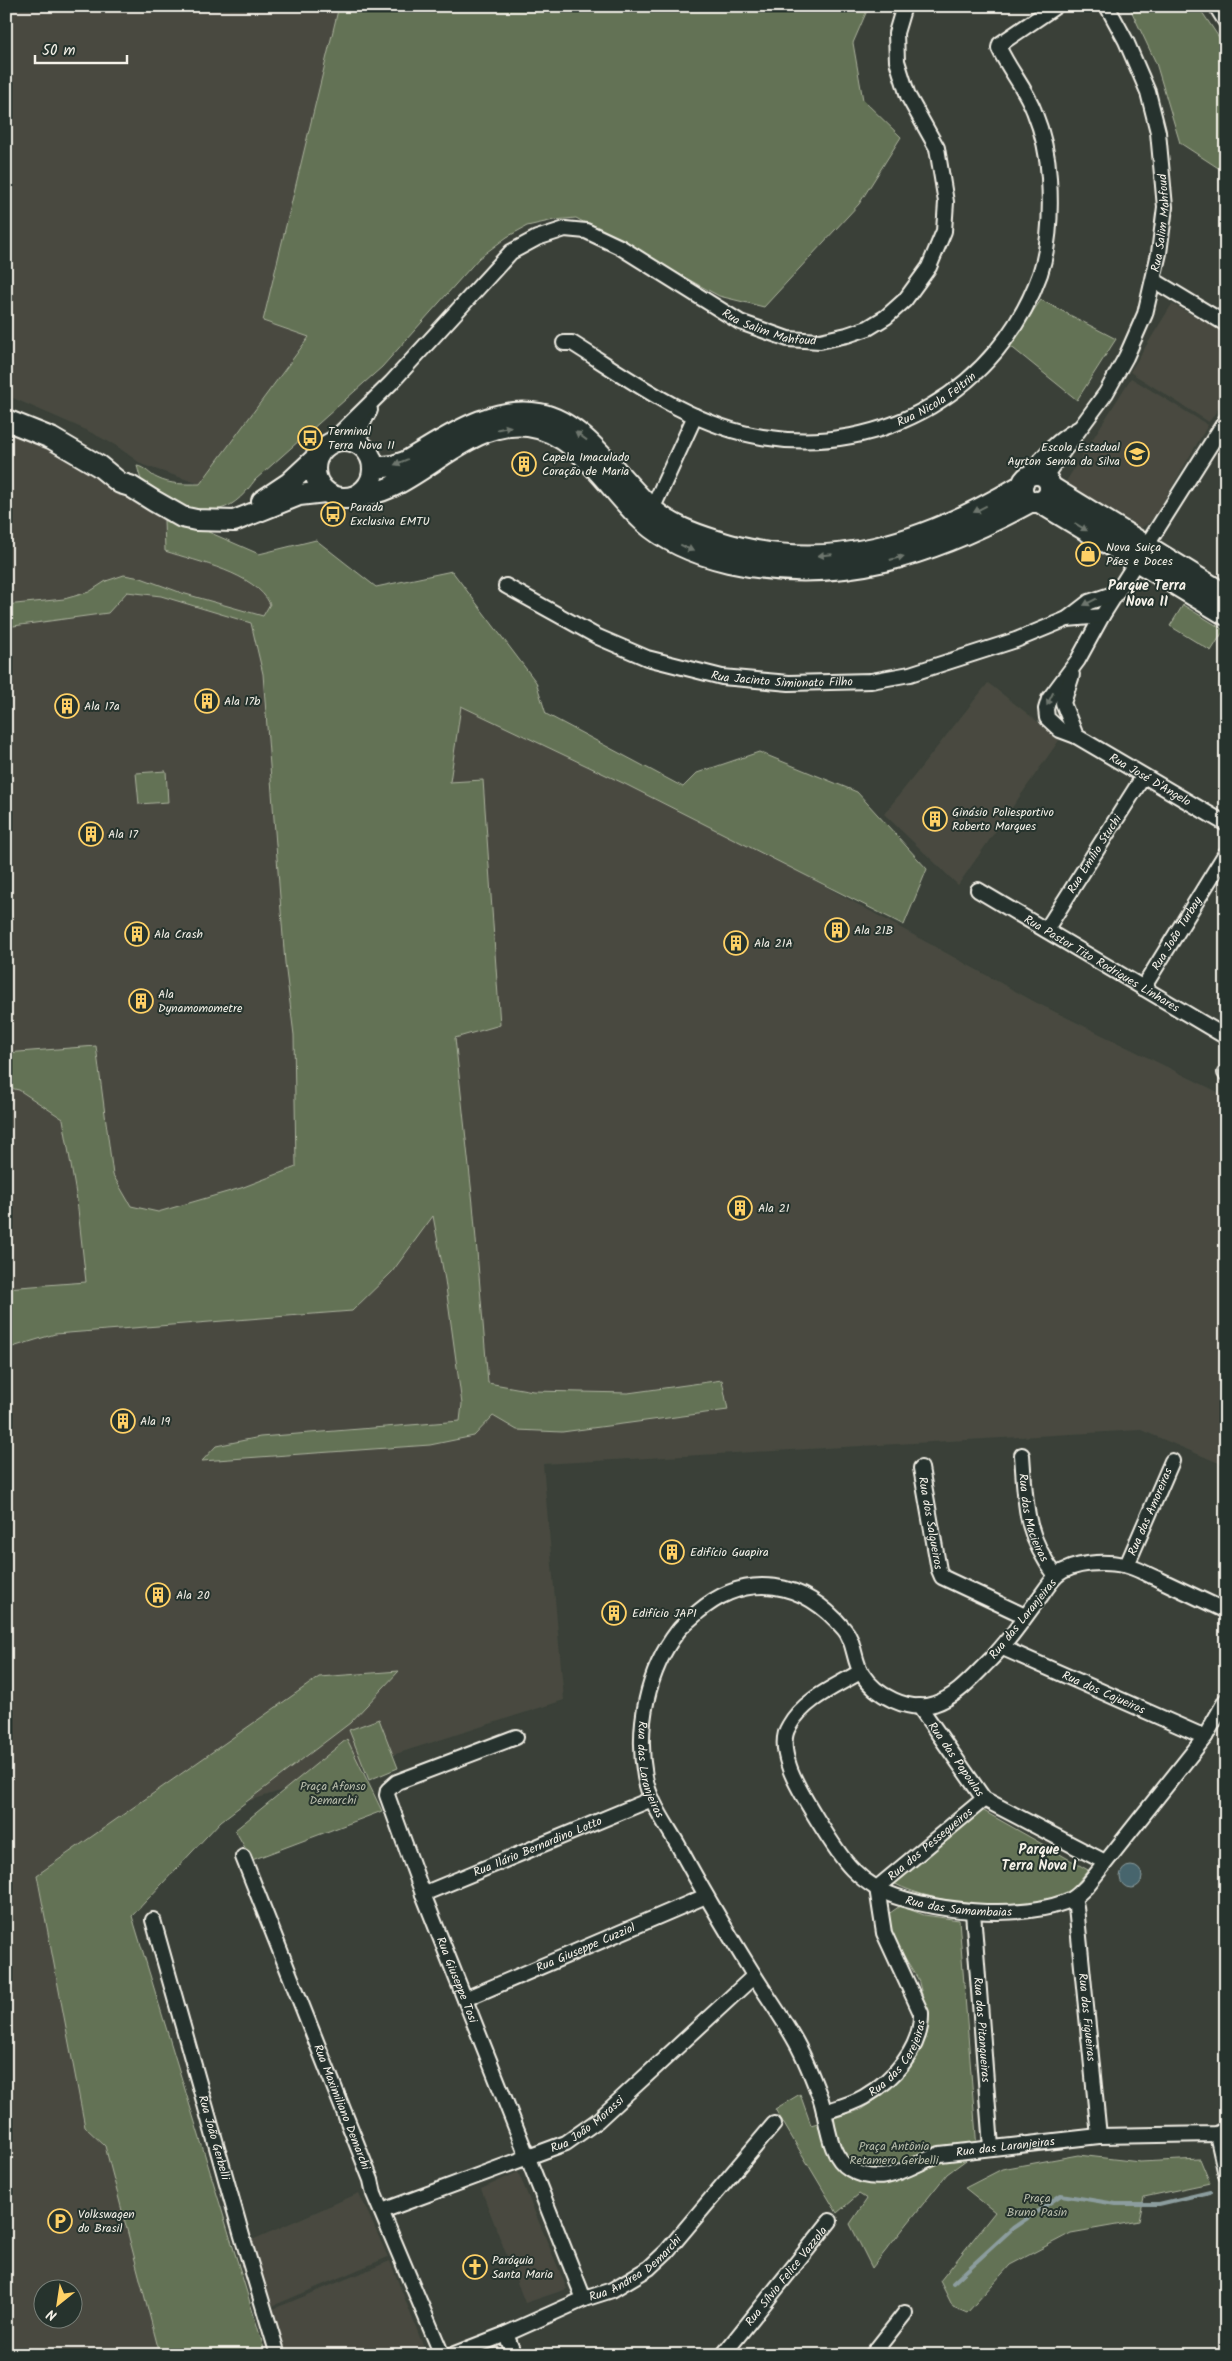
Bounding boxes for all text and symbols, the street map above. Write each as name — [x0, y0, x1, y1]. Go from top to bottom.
scale bar — [35, 32, 128, 64]
text: 50 m — [42, 39, 76, 63]
street label: Rua Salim Mahfoud — [1145, 172, 1175, 274]
street label: Rua Salim Mahfoud — [718, 304, 818, 350]
street label: Rua Nicola Feltrin — [894, 367, 980, 431]
place label: Terminal Terra Nova II — [328, 422, 395, 455]
one-way arrow — [497, 424, 512, 432]
bus stop icon: Terminal Terra Nova II — [297, 425, 323, 451]
one-way arrow — [574, 431, 588, 441]
place label: Escola Estadual Ayrton Senna da Silva — [1008, 438, 1120, 471]
school or university icon: Escola Estadual Ayrton Senna da Silva — [1124, 441, 1150, 467]
place label: Capela Imaculado Coração de Maria — [542, 448, 630, 481]
building icon: Capela Imaculado Coração de Maria — [511, 451, 537, 477]
one-way arrow — [394, 459, 408, 467]
place label: Parada Exclusiva EMTU — [350, 498, 430, 531]
bus stop icon: Parada Exclusiva EMTU — [320, 501, 346, 527]
one-way arrow — [972, 505, 987, 513]
one-way arrow — [1074, 523, 1087, 532]
place label: Nova Suiça Pães e Doces — [1106, 538, 1173, 571]
shop icon: Nova Suiça Pães e Doces — [1075, 541, 1101, 567]
one-way arrow — [680, 544, 694, 552]
one-way arrow — [817, 551, 833, 559]
one-way arrow — [890, 553, 905, 561]
district label: Parque Terra Nova II — [1108, 575, 1186, 613]
one-way arrow — [1083, 598, 1097, 606]
street label: Rua Jacinto Simionato Filho — [709, 665, 853, 693]
building icon: Ala 17b — [194, 688, 220, 714]
place label: Ala 17b — [224, 692, 261, 711]
one-way arrow — [1046, 692, 1054, 707]
building icon: Ala 17a — [54, 693, 80, 719]
place label: Ala 17a — [84, 697, 120, 716]
street label: Rua José D'Angelo — [1106, 748, 1195, 811]
place label: Ginásio Poliesportivo Roberto Marques — [952, 803, 1054, 836]
building icon: Ginásio Poliesportivo Roberto Marques — [922, 806, 948, 832]
street label: Rua Emílio Stuchi — [1062, 810, 1127, 897]
building icon: Ala 17 — [78, 821, 104, 847]
place label: Ala 17 — [108, 825, 138, 844]
street label: Rua João Turbay — [1146, 892, 1207, 974]
street label: Rua Pastor Tito Rodrigues Linhares — [1020, 910, 1183, 1017]
building icon: Ala 21B — [824, 917, 850, 943]
building icon: Ala Crash — [124, 921, 150, 947]
place label: Ala 21B — [854, 921, 893, 940]
place label: Ala Crash — [154, 925, 203, 944]
building icon: Ala 21A — [723, 930, 749, 956]
place label: Ala 21A — [754, 934, 793, 953]
place label: Ala Dynamomometre — [158, 985, 243, 1018]
building icon: Ala Dynamomometre — [128, 988, 154, 1014]
building icon: Ala 21 — [727, 1195, 753, 1221]
place label: Ala 21 — [758, 1199, 790, 1218]
building icon: Ala 19 — [110, 1408, 136, 1434]
place label: Ala 19 — [140, 1412, 170, 1431]
street label: Rua das Amoreiras — [1123, 1465, 1177, 1559]
street label: Rua das Macieiras — [1014, 1473, 1054, 1565]
street label: Rua dos Salgueiros — [913, 1475, 948, 1571]
building icon: Edifício Guapira — [659, 1539, 685, 1565]
place label: Edifício Guapira — [690, 1543, 769, 1562]
street label: Rua das Laranjeiras — [984, 1575, 1062, 1663]
building icon: Ala 20 — [145, 1582, 171, 1608]
place label: Ala 20 — [176, 1586, 210, 1605]
building icon: Edifício JAPI — [601, 1600, 627, 1626]
place label: Edifício JAPI — [632, 1604, 697, 1623]
street label: Rua dos Cajueiros — [1059, 1666, 1148, 1719]
street label: Rua das Papoulas — [923, 1718, 989, 1801]
street label: Rua das Laranjeiras — [632, 1720, 669, 1821]
park label: Praça Afonso Demarchi — [300, 1777, 366, 1810]
street label: Rua dos Pessegueiros — [883, 1803, 977, 1885]
street label: Rua Ilário Bernardino Lotto — [470, 1811, 605, 1882]
district label: Parque Terra Nova I — [1001, 1839, 1077, 1877]
street label: Rua das Samambaias — [903, 1890, 1012, 1921]
street label: Rua Giuseppe Cuzziol — [533, 1918, 638, 1977]
street label: Rua Giuseppe Tosi — [431, 1934, 483, 2027]
street label: Rua das Figueiras — [1073, 1972, 1101, 2062]
street label: Rua das Pitangueiras — [969, 1976, 996, 2083]
street label: Rua das Cerejeiras — [864, 2019, 930, 2101]
street label: Rua Maximiliano Demarchi — [309, 2041, 376, 2174]
street label: Rua João Morassi — [548, 2090, 629, 2157]
street label: Rua João Gerbelli — [193, 2093, 236, 2183]
street label: Rua das Laranjeiras — [955, 2132, 1056, 2162]
park label: Praça Antônia Retamero Gerbelli — [850, 2137, 940, 2170]
park label: Praça Bruno Pasin — [1007, 2189, 1067, 2222]
place label: Volkswagen do Brasil — [78, 2205, 135, 2238]
parking icon: Volkswagen do Brasil — [47, 2208, 73, 2234]
street label: Rua Sílvio Felice Vazzola — [740, 2222, 832, 2330]
street label: Rua Andrea Demarchi — [586, 2230, 687, 2306]
place label: Paróquia Santa Maria — [492, 2251, 553, 2284]
church icon: Paróquia Santa Maria — [462, 2254, 488, 2280]
north arrow — [32, 2278, 82, 2328]
text: N — [43, 2303, 61, 2326]

